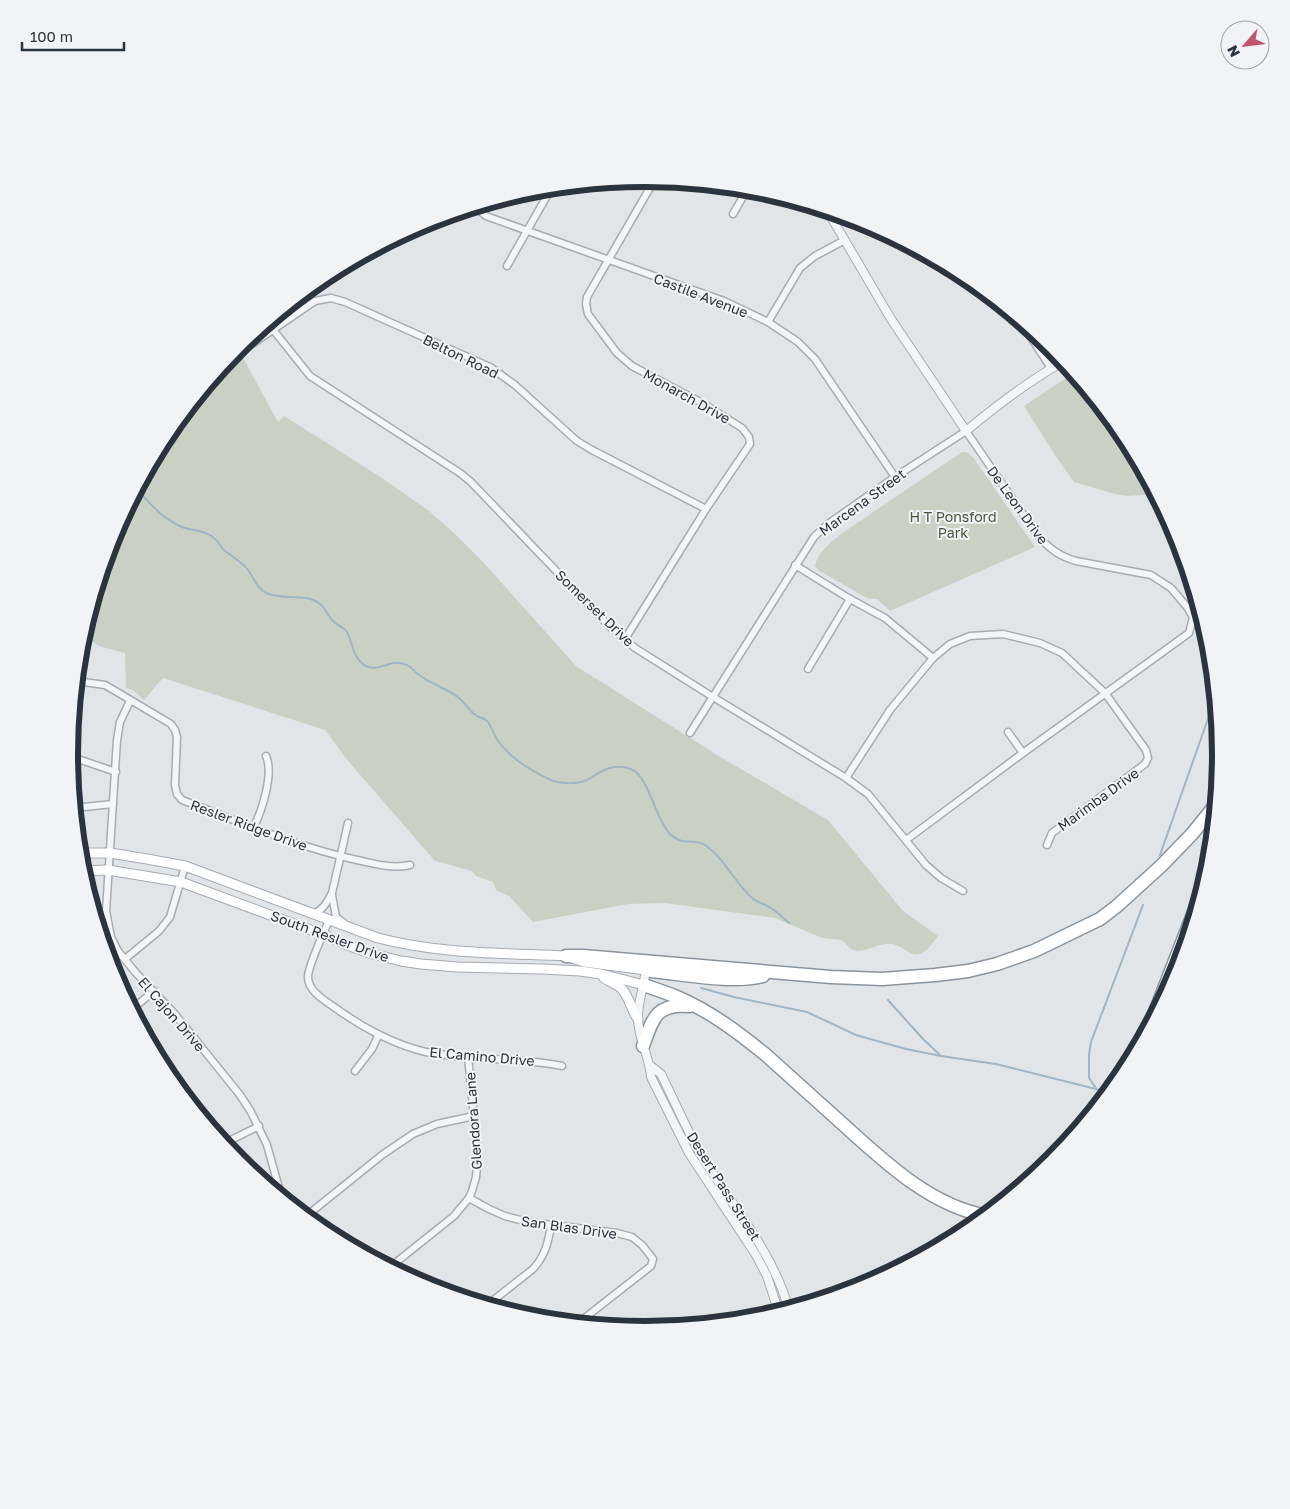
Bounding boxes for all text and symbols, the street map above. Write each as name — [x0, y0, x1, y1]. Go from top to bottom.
scale bar — [22, 20, 125, 52]
north arrow — [1220, 20, 1270, 70]
text: 100 m — [30, 27, 73, 45]
text: N — [1223, 43, 1243, 60]
street label: Castile Avenue — [651, 269, 751, 321]
street label: Belton Road — [420, 330, 502, 382]
street label: Monarch Drive — [641, 365, 733, 427]
street label: De Leon Drive — [984, 463, 1052, 547]
street label: Marcena Street — [816, 465, 908, 539]
park label: H T Ponsford Park — [909, 508, 997, 541]
street label: Somerset Drive — [552, 566, 638, 650]
street label: Marimba Drive — [1054, 764, 1142, 834]
street label: Resler Ridge Drive — [188, 796, 310, 854]
street label: South Resler Drive — [269, 907, 391, 965]
street label: El Cajon Drive — [135, 973, 209, 1055]
street label: El Camino Drive — [429, 1043, 535, 1069]
street label: Glendora Lane — [461, 1072, 485, 1170]
street label: Desert Pass Street — [684, 1128, 764, 1244]
street label: San Blas Drive — [520, 1212, 618, 1242]

